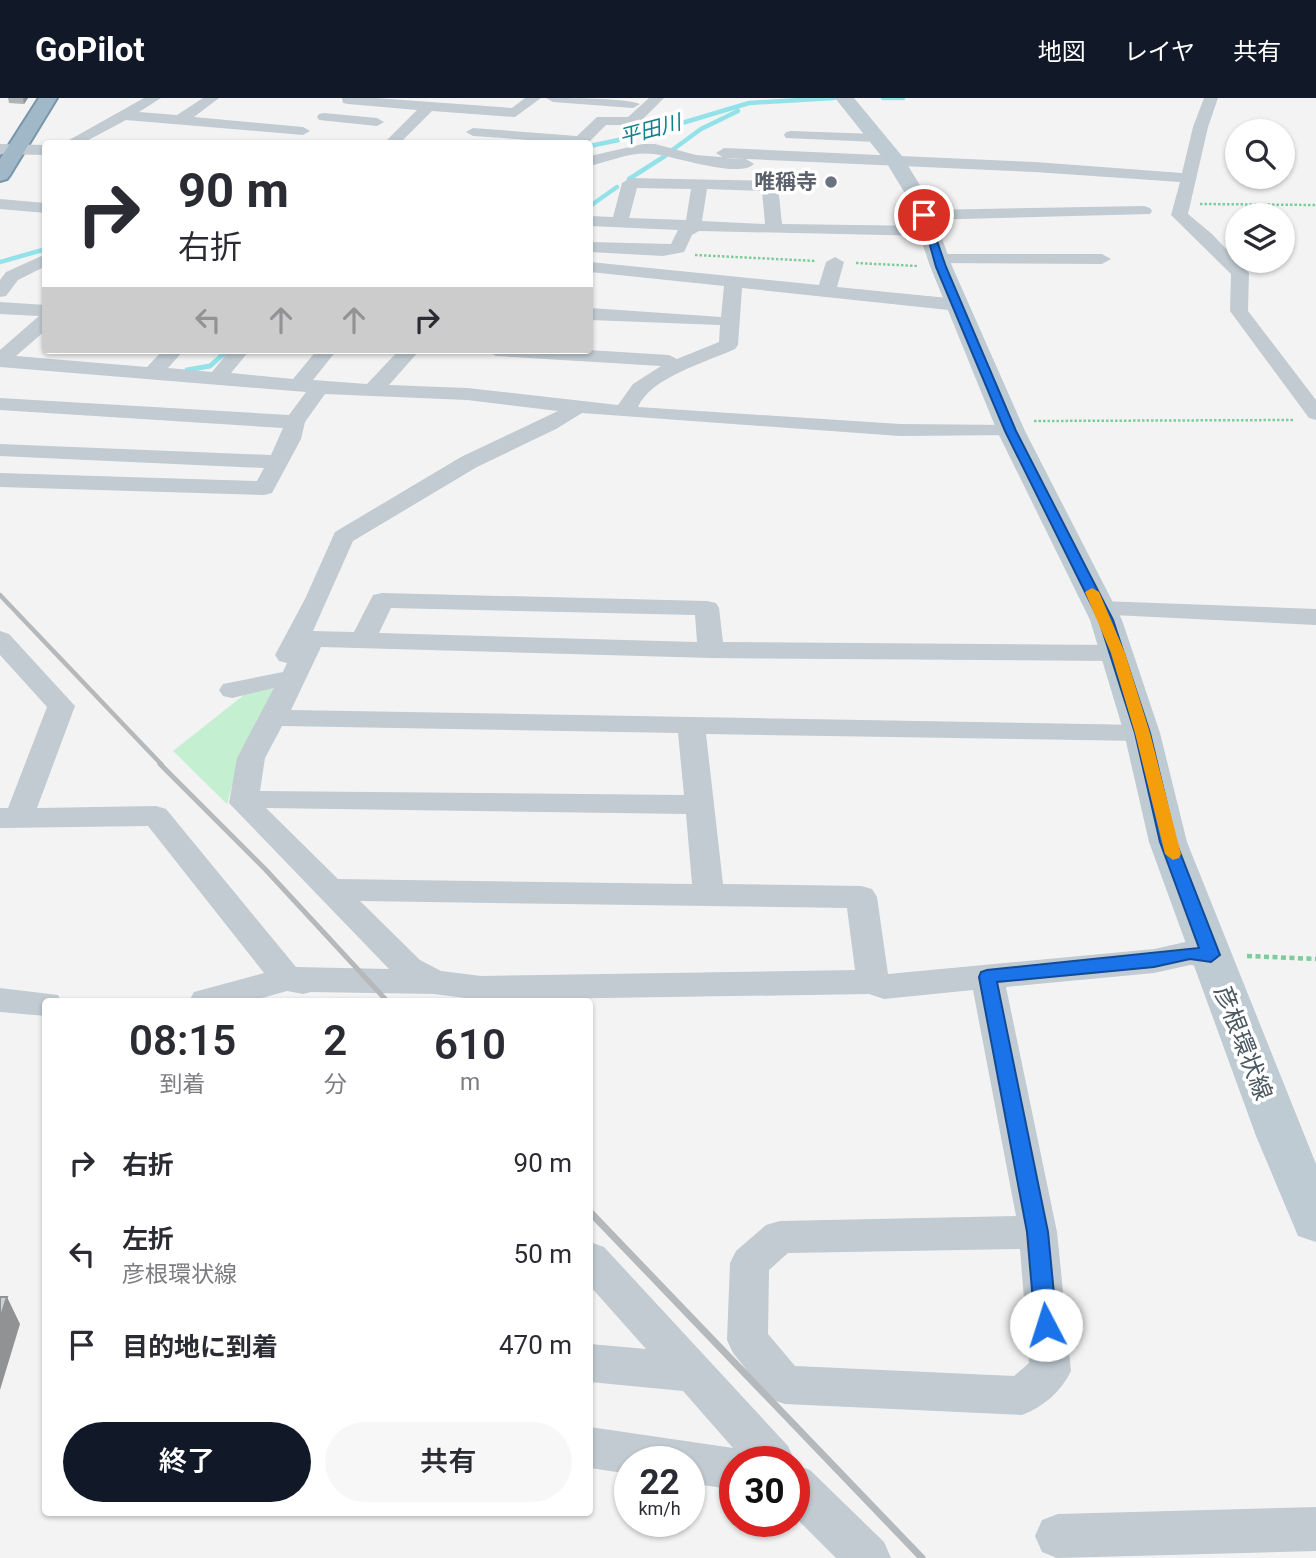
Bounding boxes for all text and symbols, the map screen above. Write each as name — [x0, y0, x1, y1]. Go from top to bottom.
text: GoPilot — [35, 30, 145, 69]
text: 地図 — [1038, 38, 1086, 66]
text: レイヤ — [1124, 38, 1195, 66]
text: 共有 — [1233, 38, 1281, 66]
water label: 平田川 — [616, 110, 685, 150]
map controls — [1225, 119, 1295, 273]
button: search — [1225, 119, 1295, 189]
text: 90 m — [178, 162, 289, 219]
icon: right — [63, 168, 154, 259]
place label: 唯稱寺 — [754, 170, 817, 194]
marker: 唯稱寺 — [823, 174, 839, 190]
pin — [894, 185, 954, 245]
icon: arrive — [905, 196, 943, 234]
button: layers — [1225, 203, 1295, 273]
text: 右折 — [178, 228, 242, 266]
icon: left — [189, 301, 227, 339]
icon: ahead — [262, 301, 300, 339]
icon: ahead — [335, 301, 373, 339]
icon: right — [408, 301, 446, 339]
street label: 彦根環状線 — [1208, 982, 1278, 1104]
text: 08:15 — [129, 1016, 236, 1065]
text: 2 — [323, 1016, 347, 1065]
text: 610 — [434, 1020, 506, 1069]
text: m — [460, 1069, 480, 1096]
text: 到着 — [160, 1071, 206, 1098]
text: 分 — [324, 1071, 347, 1098]
icon: right — [63, 1144, 101, 1182]
text: 90 m — [514, 1148, 572, 1178]
text: 右折 — [122, 1150, 174, 1180]
text: 左折 — [122, 1224, 174, 1254]
icon: left — [63, 1235, 101, 1273]
text: 50 m — [514, 1239, 572, 1269]
text: 彦根環状線 — [122, 1261, 237, 1288]
position arrow — [1009, 1288, 1083, 1362]
icon: arrive — [63, 1326, 101, 1364]
text: 470 m — [499, 1330, 572, 1360]
text: 目的地に到着 — [122, 1332, 278, 1362]
button: 終了 — [63, 1422, 311, 1502]
button: 共有 — [325, 1422, 572, 1502]
speed limit sign: 30 — [719, 1446, 810, 1537]
text: 22 — [639, 1462, 680, 1503]
text: km/h — [638, 1498, 681, 1519]

